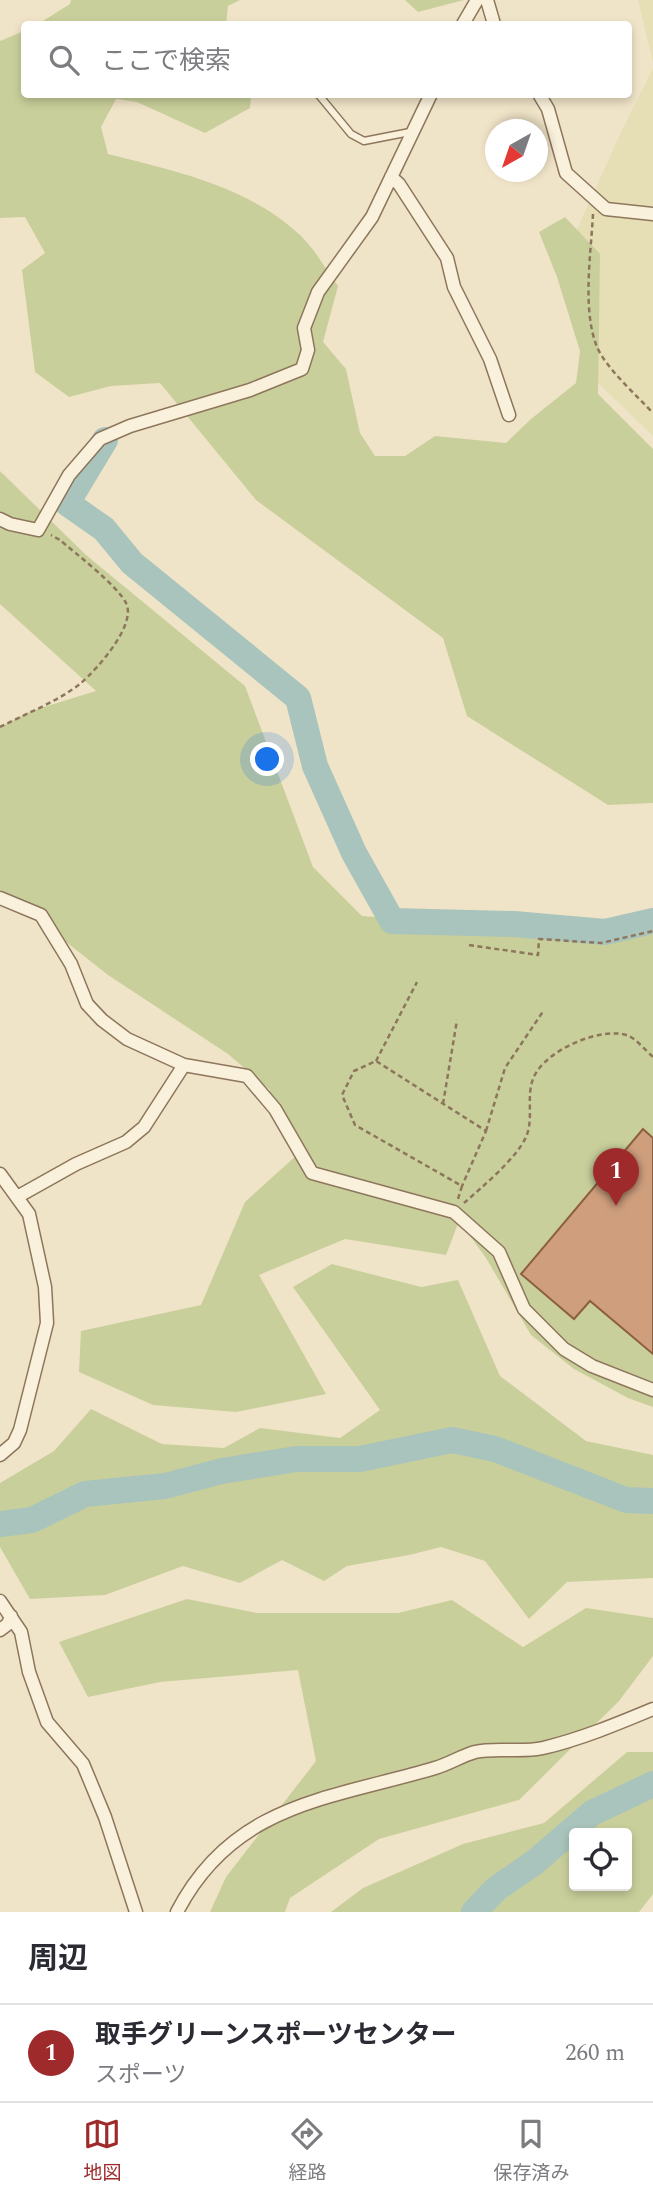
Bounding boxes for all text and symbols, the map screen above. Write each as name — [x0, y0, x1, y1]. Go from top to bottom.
search box — [21, 21, 632, 98]
icon: search — [45, 41, 83, 79]
text: ここで検索 — [101, 41, 231, 81]
north arrow — [485, 119, 548, 182]
your location — [250, 742, 284, 776]
pin: 1 — [593, 1148, 639, 1206]
map controls — [569, 1828, 632, 1891]
button: locate — [569, 1828, 632, 1891]
text: 周辺 — [28, 1936, 88, 1982]
text: 取手グリーンスポーツセンター — [95, 2015, 457, 2055]
text: 1 — [45, 2036, 57, 2071]
text: 260 m — [565, 2036, 625, 2071]
text: スポーツ — [95, 2058, 187, 2093]
tab: 地図 — [83, 2115, 122, 2188]
tab: 経路 — [288, 2115, 327, 2188]
tab: 保存済み — [493, 2115, 570, 2188]

